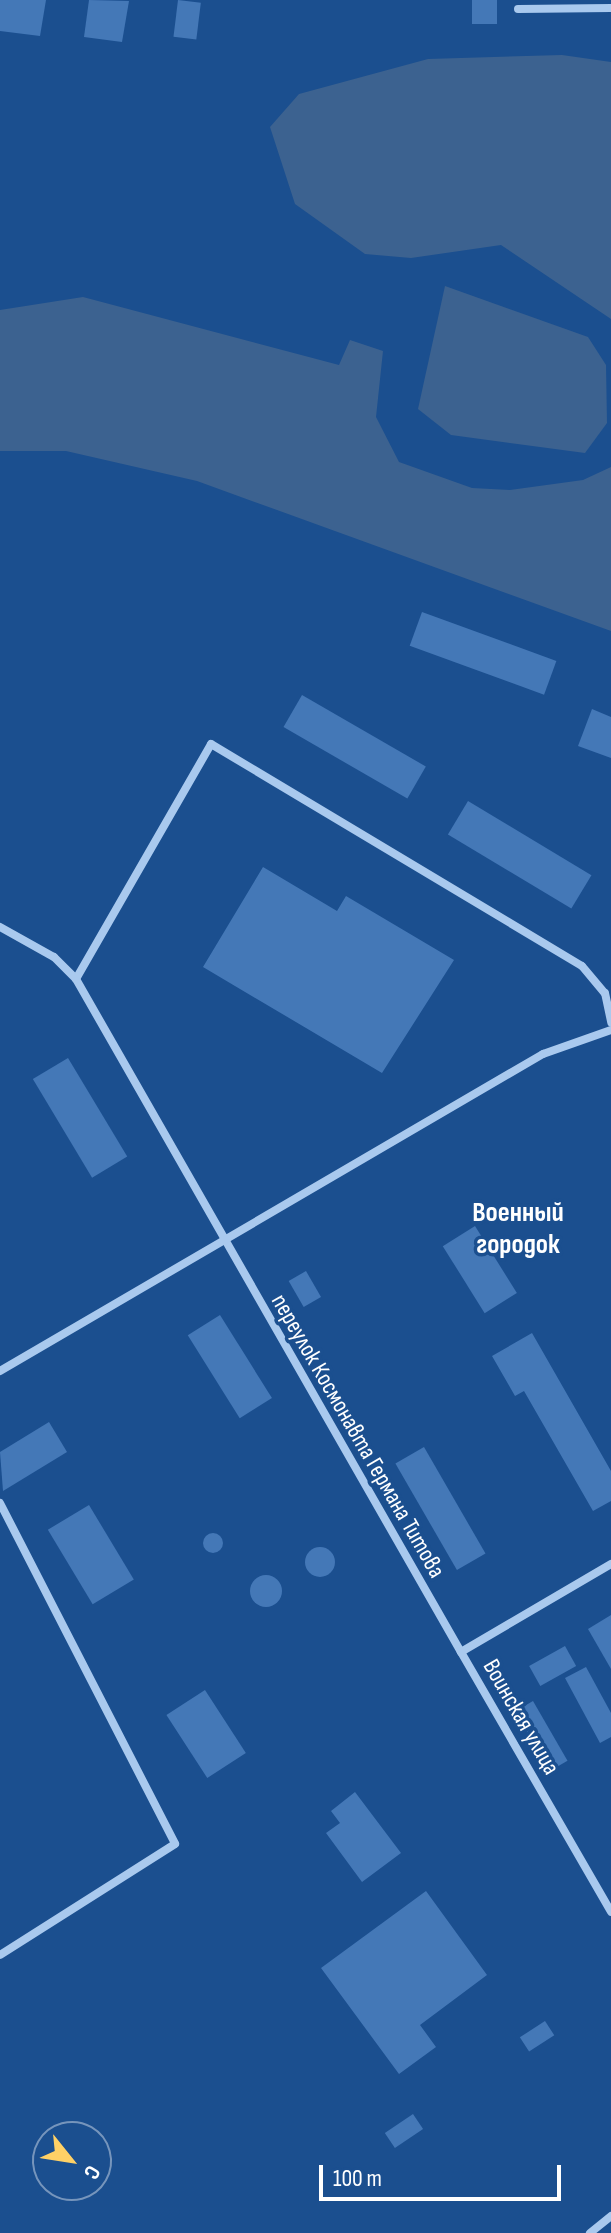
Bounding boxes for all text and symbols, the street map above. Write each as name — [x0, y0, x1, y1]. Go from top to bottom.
district label: Военный городок — [472, 1196, 564, 1262]
street label: переулок Космонавта Германа Титова — [265, 1289, 451, 1583]
street label: Воинская улица — [476, 1654, 566, 1780]
north arrow — [32, 2121, 112, 2201]
scale bar — [323, 2149, 565, 2199]
text: С — [77, 2161, 106, 2184]
text: 100 m — [333, 2164, 382, 2193]

